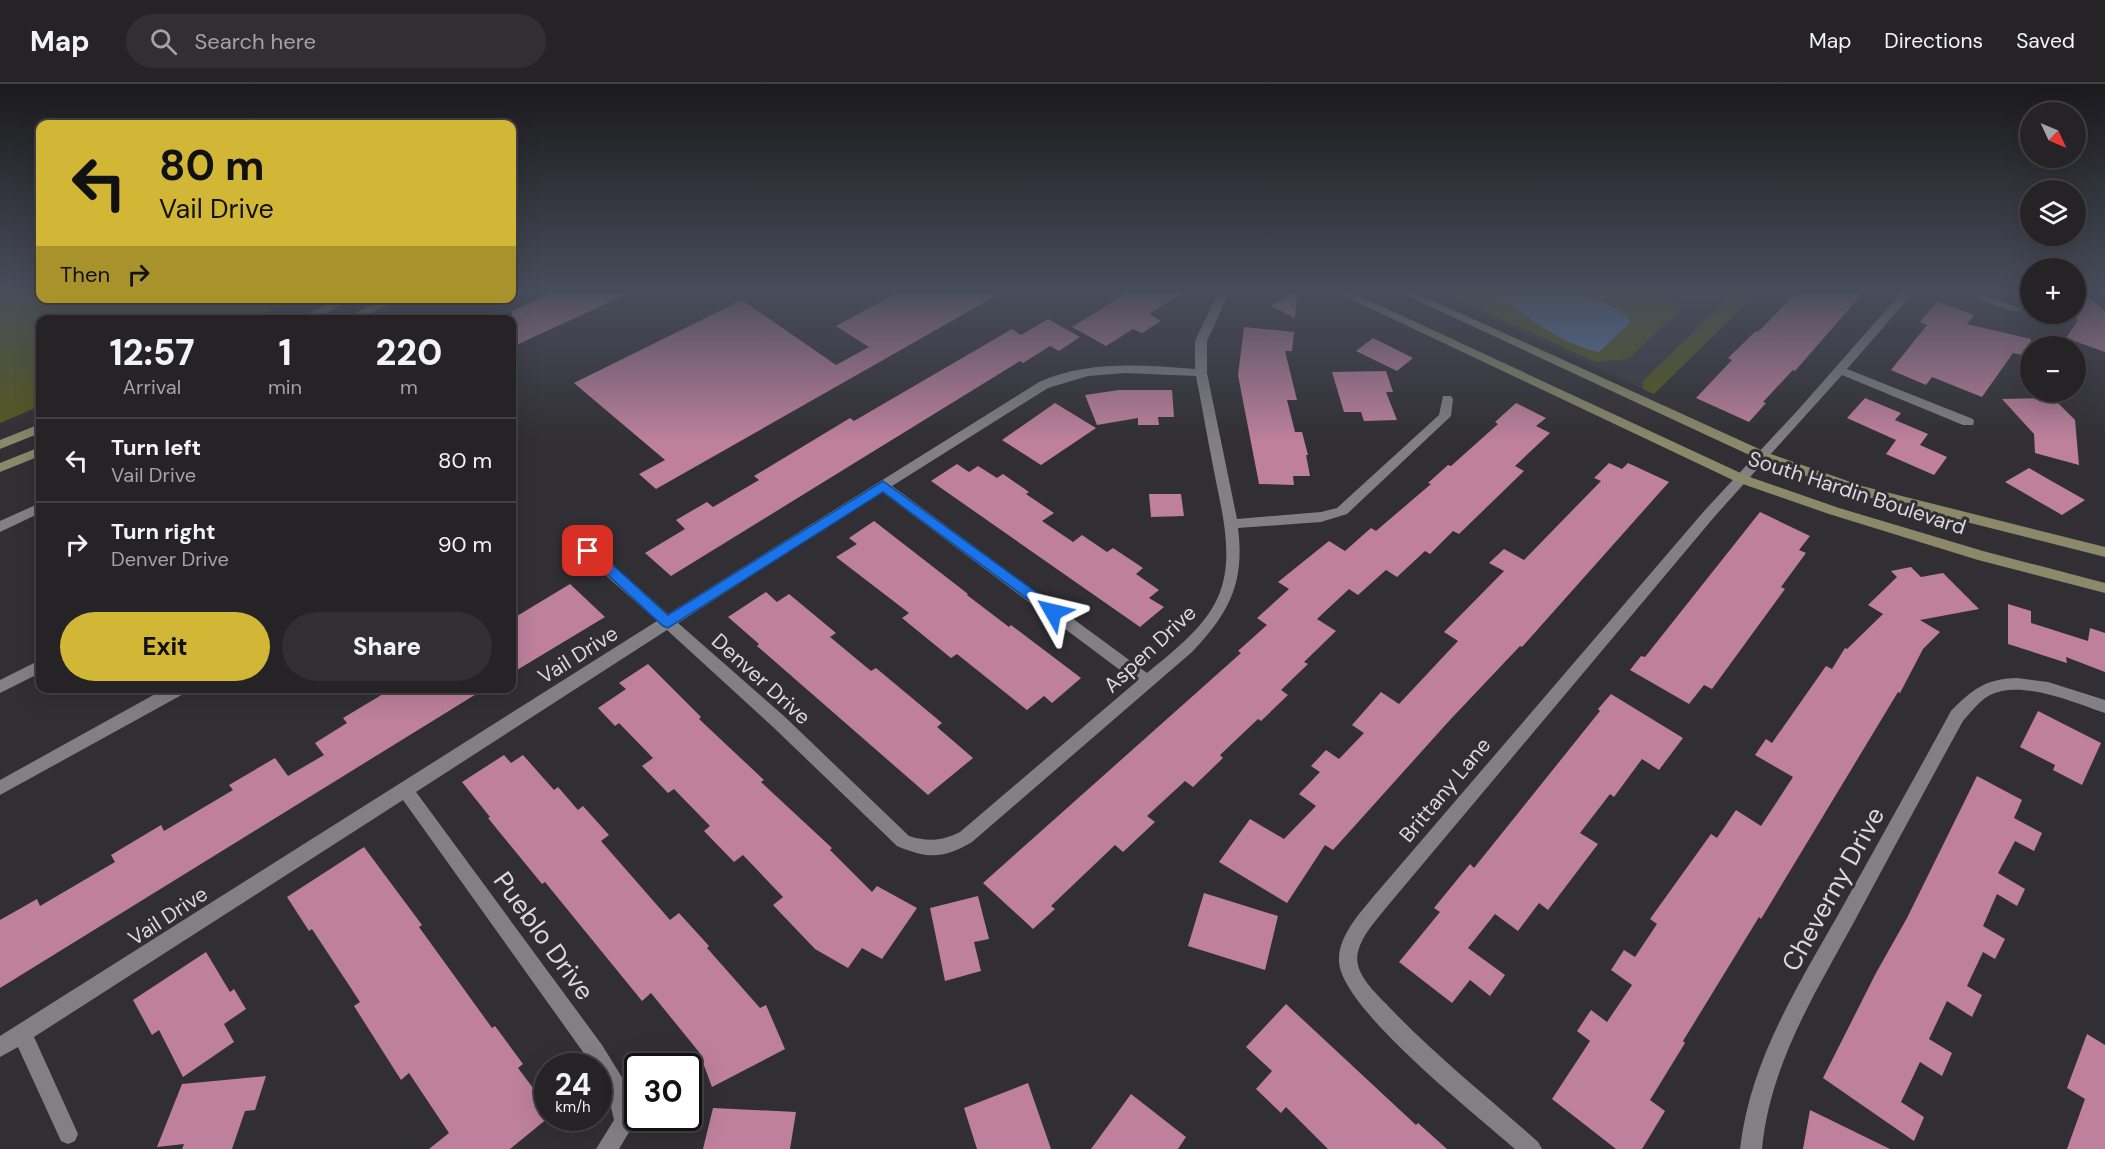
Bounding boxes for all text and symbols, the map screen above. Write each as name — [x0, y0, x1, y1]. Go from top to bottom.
search box — [126, 14, 546, 68]
text: Map — [30, 23, 90, 60]
icon: search — [147, 25, 180, 58]
text: Search here — [195, 27, 316, 56]
text: Map — [1809, 27, 1851, 55]
text: Directions — [1884, 27, 1983, 55]
text: Saved — [2016, 27, 2075, 55]
north arrow — [2020, 102, 2086, 168]
map controls — [2020, 102, 2086, 402]
text: 80 m — [159, 138, 265, 193]
icon: left — [60, 144, 138, 222]
button: layers — [2020, 180, 2086, 246]
text: Vail Drive — [159, 191, 274, 226]
icon: right — [122, 258, 155, 291]
button: + — [2020, 258, 2086, 324]
text: Then — [60, 260, 110, 289]
text: 12:57 — [109, 329, 194, 376]
text: 1 — [278, 329, 292, 376]
text: 220 — [376, 329, 442, 376]
button: − — [2020, 336, 2086, 402]
text: Arrival — [123, 374, 181, 400]
text: min — [268, 374, 302, 400]
text: m — [400, 374, 418, 400]
text: Turn left — [111, 433, 201, 462]
icon: left — [60, 444, 93, 477]
street label: South Hardin Boulevard — [1745, 445, 1969, 541]
text: 80 m — [438, 446, 492, 475]
text: Vail Drive — [111, 462, 196, 488]
text: Turn right — [111, 517, 216, 546]
pin — [562, 525, 613, 576]
icon: right — [60, 528, 93, 561]
text: 90 m — [438, 530, 492, 559]
icon: arrive — [571, 534, 604, 567]
text: Denver Drive — [111, 546, 229, 572]
position arrow — [1021, 580, 1085, 644]
street label: Aspen Drive — [1098, 599, 1202, 699]
button: Exit — [60, 612, 270, 681]
button: Share — [282, 612, 492, 681]
street label: Vail Drive — [533, 619, 623, 691]
street label: Denver Drive — [706, 627, 816, 731]
street label: Brittany Lane — [1393, 732, 1497, 848]
street label: Cheverny Drive — [1774, 801, 1892, 977]
street label: Pueblo Drive — [486, 865, 602, 1007]
street label: Vail Drive — [123, 880, 213, 952]
speed limit sign: 30 — [624, 1053, 702, 1131]
text: 24 — [555, 1065, 591, 1104]
text: km/h — [555, 1097, 591, 1117]

